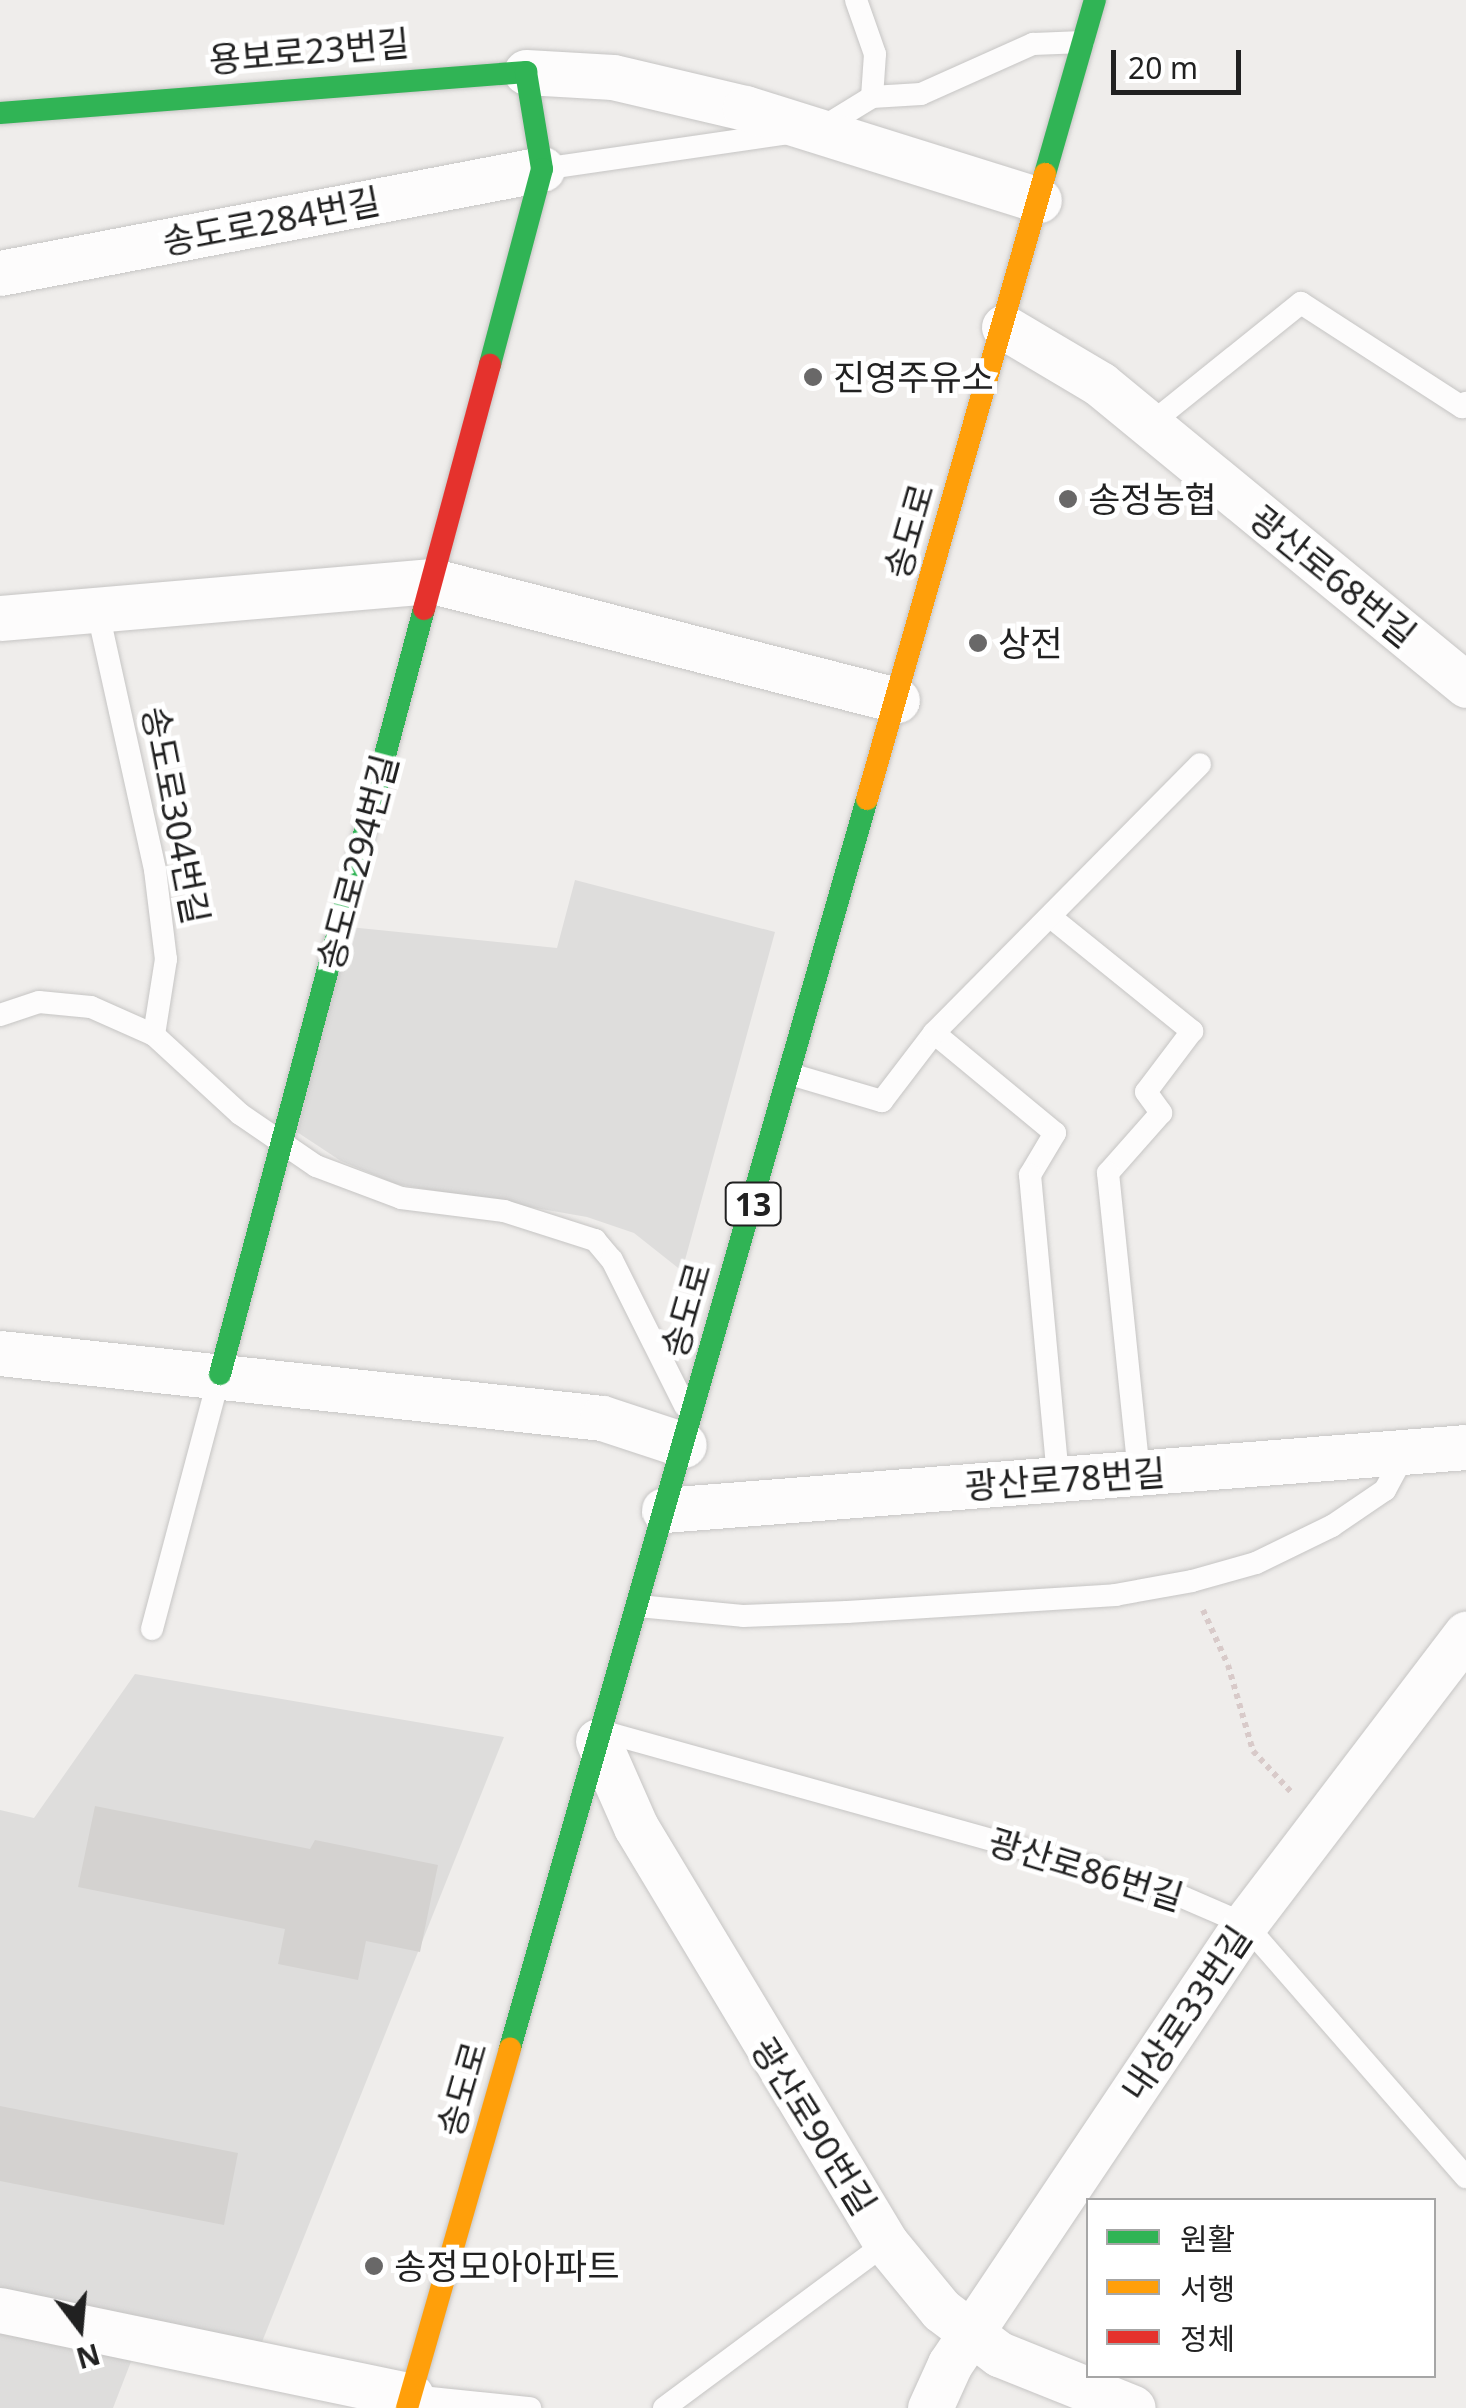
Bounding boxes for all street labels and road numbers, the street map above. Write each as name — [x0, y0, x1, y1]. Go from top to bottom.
street label: 용보로23번길 — [207, 21, 411, 81]
street label: 송도로284번길 — [158, 179, 384, 263]
street label: 송도로 — [876, 479, 942, 583]
street label: 광산로68번길 — [1242, 496, 1424, 656]
street label: 송도로304번길 — [134, 702, 218, 928]
street label: 송도로294번길 — [308, 750, 406, 974]
road number: 13 — [723, 1177, 783, 1231]
street label: 송도로 — [653, 1258, 719, 1362]
street label: 광산로78번길 — [963, 1451, 1167, 1507]
street label: 광산로86번길 — [984, 1820, 1188, 1918]
street label: 내상로33번길 — [1112, 1918, 1260, 2108]
street label: 광산로90번길 — [743, 2030, 885, 2222]
street label: 송도로 — [429, 2037, 495, 2141]

